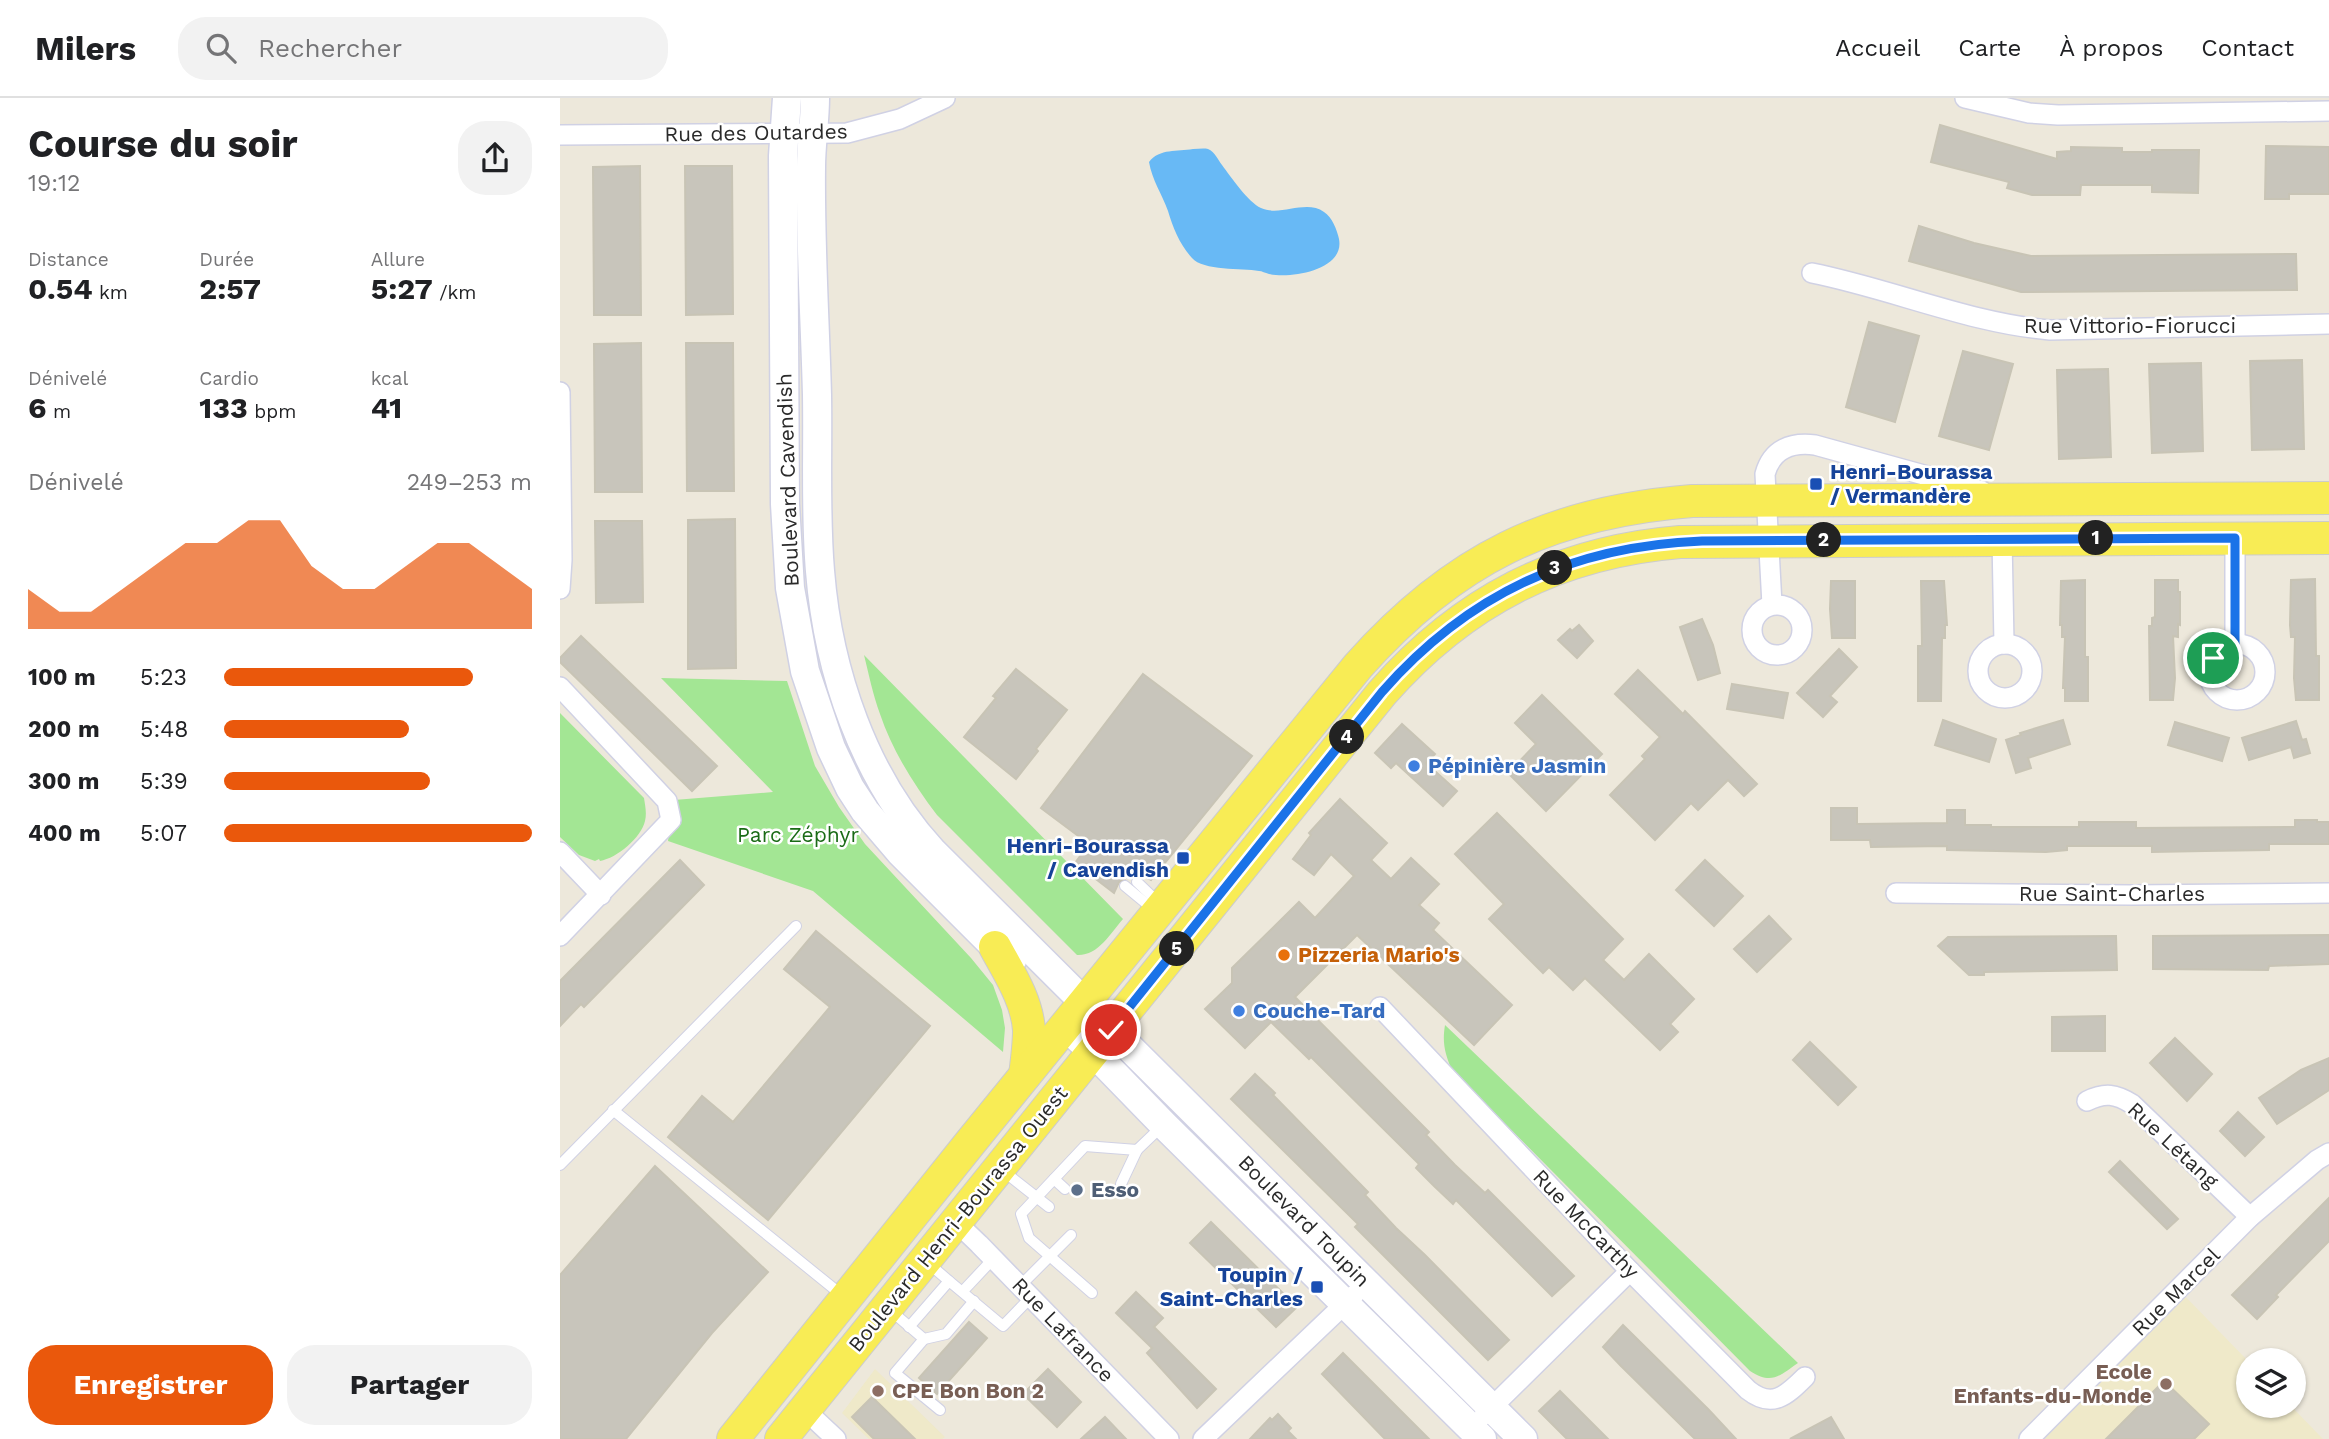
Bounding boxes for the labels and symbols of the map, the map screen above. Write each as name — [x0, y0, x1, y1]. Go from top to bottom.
street label: Rue des Outardes — [664, 118, 848, 147]
street label: Rue Vittorio-Fiorucci — [2024, 313, 2236, 338]
street label: Boulevard Cavendish — [771, 373, 804, 587]
place label: Henri-Bourassa / Vermandère — [1830, 459, 1993, 508]
marker: Henri-Bourassa / Vermandère — [1808, 476, 1824, 492]
pin: 1 — [2078, 520, 2114, 556]
pin: 2 — [1806, 522, 1842, 558]
pin: 3 — [1538, 550, 1572, 586]
pin — [2183, 628, 2243, 688]
pin: 4 — [1330, 720, 1364, 754]
place label: Pépinière Jasmin — [1428, 753, 1606, 778]
marker: Pépinière Jasmin — [1406, 758, 1422, 774]
park label: Parc Zéphyr — [737, 822, 859, 847]
place label: Henri-Bourassa / Cavendish — [1007, 833, 1170, 882]
marker: Henri-Bourassa / Cavendish — [1175, 850, 1191, 866]
street label: Rue Saint-Charles — [2019, 881, 2205, 906]
pin: 5 — [1160, 932, 1194, 966]
place label: Pizzeria Mario's — [1298, 942, 1460, 967]
marker: Pizzeria Mario's — [1276, 947, 1292, 963]
place label: Couche-Tard — [1253, 998, 1385, 1023]
pin — [1081, 1000, 1141, 1060]
marker: Couche-Tard — [1231, 1003, 1247, 1019]
street label: Boulevard Henri-Bourassa Ouest — [843, 1081, 1073, 1357]
street label: Rue Létang — [2123, 1096, 2224, 1194]
street label: Boulevard Toupin — [1233, 1150, 1375, 1292]
street label: Rue McCarthy — [1528, 1164, 1645, 1283]
place label: Esso — [1091, 1177, 1139, 1202]
marker: Esso — [1069, 1182, 1085, 1198]
street label: Rue Marcel — [2126, 1242, 2225, 1341]
place label: Toupin / Saint-Charles — [1160, 1262, 1303, 1311]
street label: Rue Lafrance — [1007, 1272, 1119, 1387]
marker: Toupin / Saint-Charles — [1309, 1279, 1325, 1295]
place label: Ecole Enfants-du-Monde — [1954, 1359, 2152, 1408]
marker: Ecole Enfants-du-Monde — [2158, 1376, 2174, 1392]
place label: CPE Bon Bon 2 — [892, 1378, 1044, 1403]
marker: CPE Bon Bon 2 — [870, 1383, 886, 1399]

